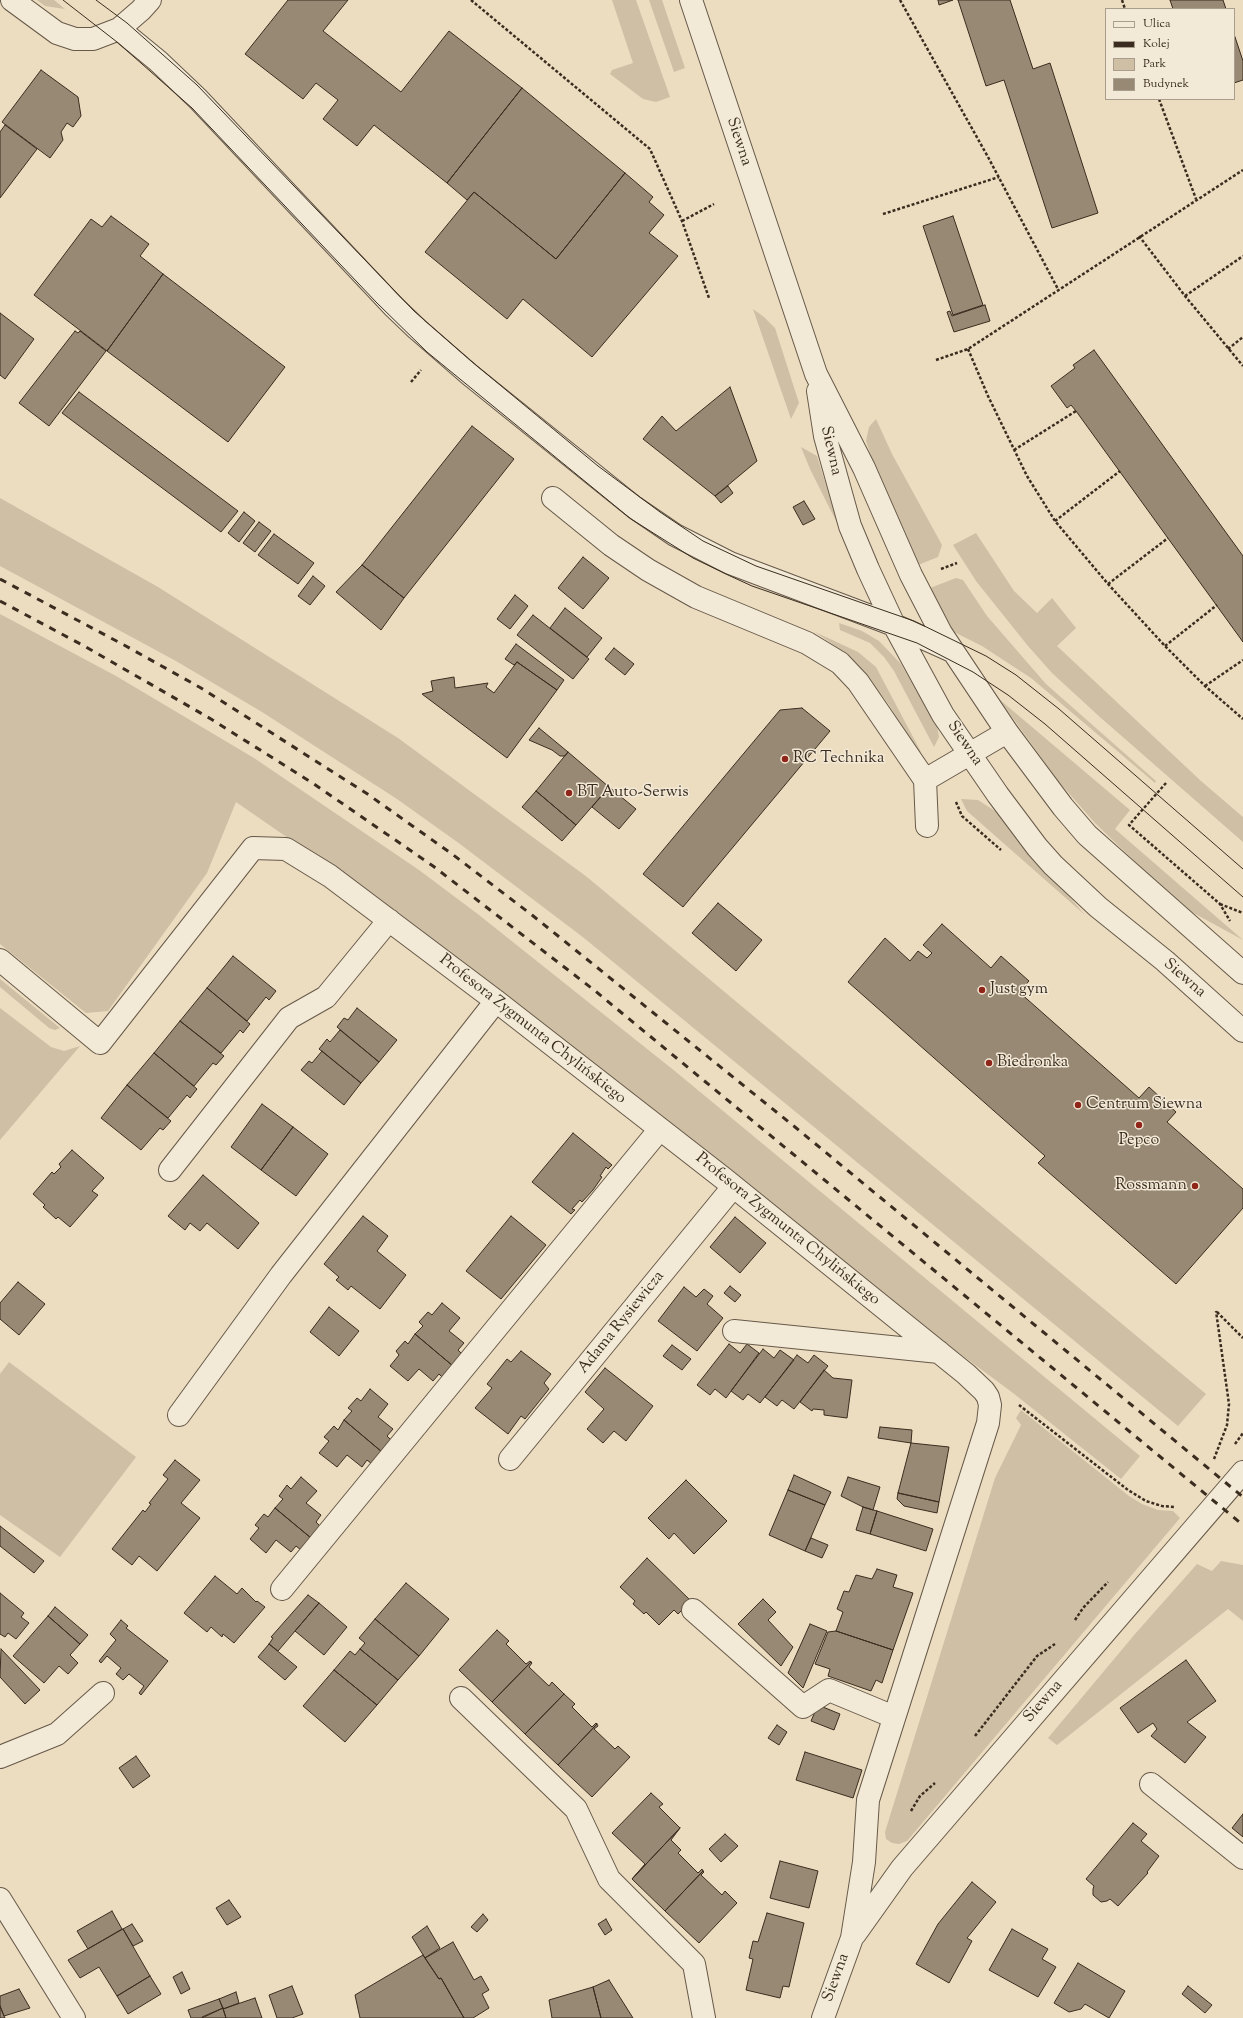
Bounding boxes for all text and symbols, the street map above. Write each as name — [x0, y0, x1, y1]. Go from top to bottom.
legend — [1105, 8, 1235, 100]
text: Ulica — [1143, 15, 1170, 33]
text: Kolej — [1143, 35, 1170, 53]
text: Park — [1143, 55, 1166, 73]
text: Budynek — [1143, 75, 1189, 93]
street label: Siewna — [721, 115, 755, 169]
street label: Siewna — [815, 424, 845, 478]
street label: Siewna — [942, 718, 986, 770]
place label: RC Technika — [793, 749, 884, 769]
marker: RC Technika — [780, 754, 790, 764]
place label: BT Auto-Serwis — [577, 783, 689, 803]
marker: BT Auto-Serwis — [564, 788, 574, 798]
street label: Profesora Zygmunta Chylińskiego — [435, 951, 629, 1109]
street label: Siewna — [1159, 955, 1209, 1003]
place label: Just gym — [990, 980, 1048, 1000]
marker: Just gym — [977, 985, 987, 995]
place label: Biedronka — [997, 1053, 1068, 1073]
marker: Biedronka — [984, 1058, 994, 1068]
place label: Centrum Siewna — [1086, 1095, 1203, 1115]
marker: Centrum Siewna — [1073, 1100, 1083, 1110]
marker: Pepco — [1134, 1120, 1144, 1130]
place label: Pepco — [1119, 1131, 1159, 1151]
street label: Profesora Zygmunta Chylińskiego — [691, 1150, 883, 1310]
place label: Rossmann — [1115, 1176, 1187, 1196]
marker: Rossmann — [1190, 1181, 1200, 1191]
street label: Adama Rysiewicza — [575, 1268, 669, 1378]
street label: Siewna — [1020, 1677, 1068, 1727]
street label: Siewna — [819, 1951, 855, 2005]

